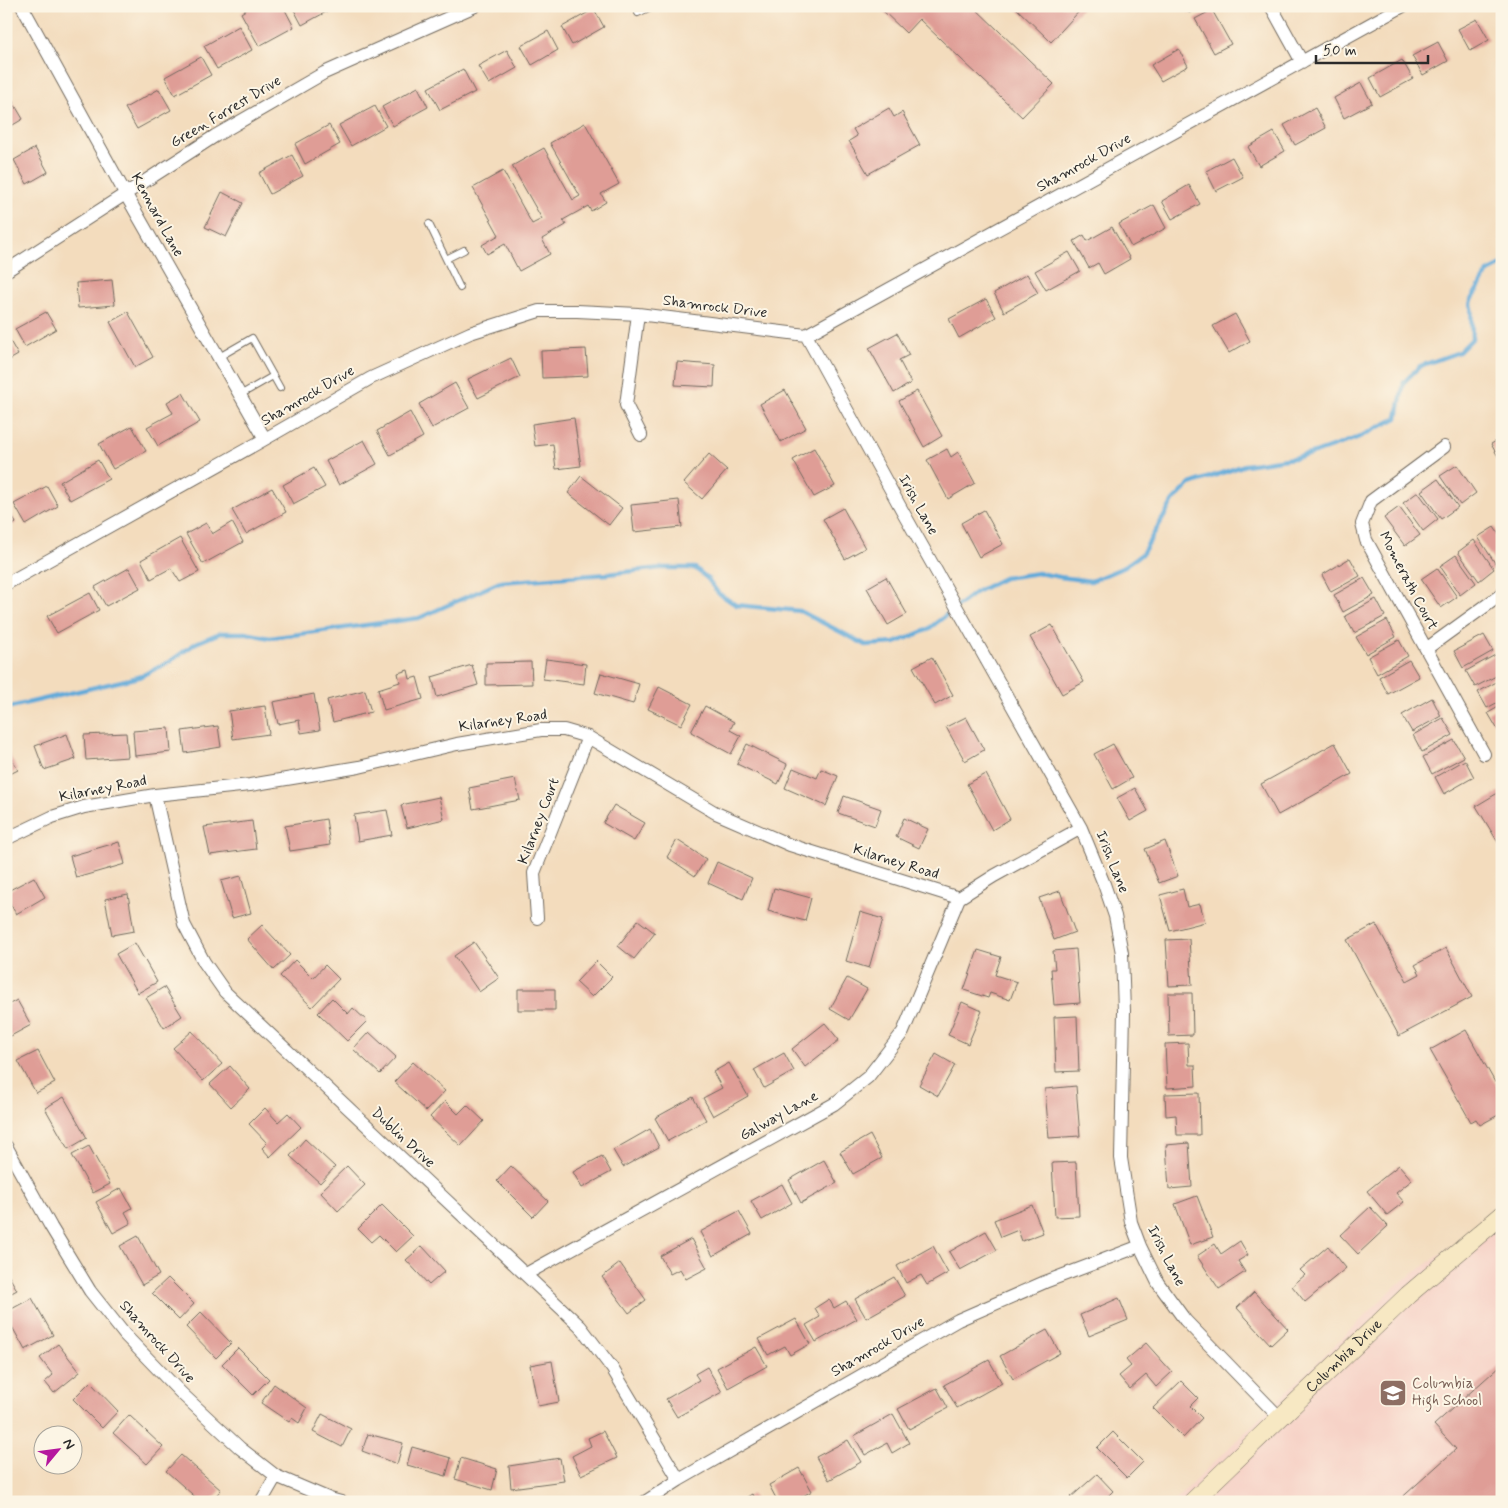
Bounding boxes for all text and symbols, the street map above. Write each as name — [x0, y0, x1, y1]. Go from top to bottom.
scale bar — [1316, 32, 1428, 64]
text: 50 m — [1323, 41, 1357, 61]
street label: Green Forrest Drive — [167, 71, 285, 153]
street label: Shamrock Drive — [1033, 129, 1135, 197]
street label: Kennard Lane — [126, 169, 188, 261]
street label: Shamrock Drive — [662, 291, 769, 323]
street label: Shamrock Drive — [258, 361, 359, 431]
street label: Irish Lane — [893, 471, 943, 539]
street label: Momerath Court — [1374, 528, 1442, 634]
street label: Kilarney Road — [458, 705, 548, 737]
street label: Kilarney Road — [58, 771, 149, 807]
street label: Kilarney Court — [513, 775, 565, 867]
street label: Irish Lane — [1090, 828, 1134, 897]
street label: Kilarney Road — [851, 839, 942, 885]
street label: Galway Lane — [736, 1086, 822, 1146]
street label: Dublin Drive — [367, 1103, 440, 1173]
street label: Irish Lane — [1142, 1222, 1190, 1290]
street label: Shamrock Drive — [114, 1296, 200, 1388]
street label: Shamrock Drive — [828, 1312, 929, 1382]
street label: Columbia Drive — [1302, 1315, 1387, 1397]
place label: Columbia High School — [1412, 1374, 1482, 1412]
school or university icon: Columbia High School — [1378, 1378, 1408, 1408]
north arrow — [32, 1426, 82, 1476]
text: N — [58, 1436, 79, 1453]

